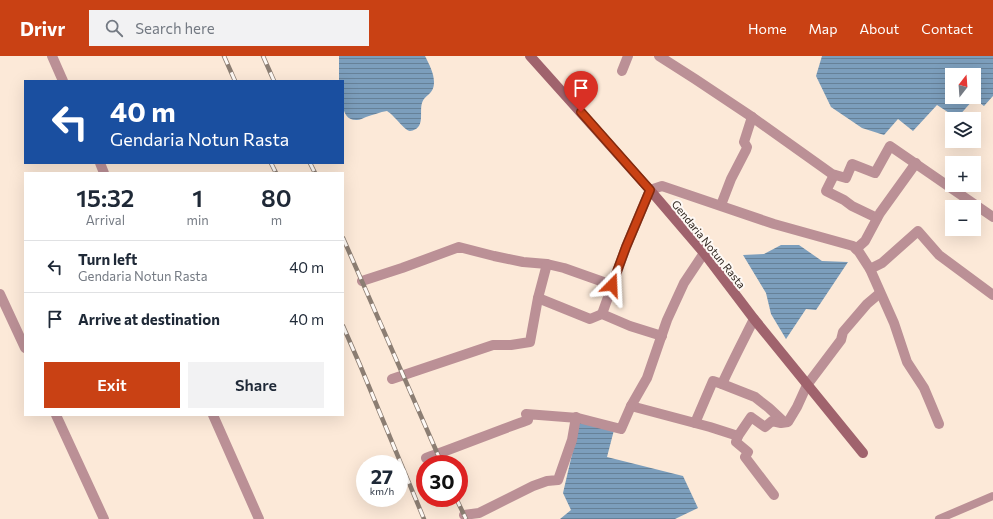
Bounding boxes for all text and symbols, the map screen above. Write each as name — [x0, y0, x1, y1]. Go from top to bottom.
search box — [89, 10, 369, 46]
text: Drivr — [20, 17, 65, 40]
icon: search — [103, 17, 125, 39]
text: Search here — [135, 19, 215, 37]
text: Home — [748, 20, 787, 37]
text: Map — [809, 20, 837, 37]
text: About — [859, 20, 899, 37]
text: Contact — [921, 20, 973, 37]
north arrow — [945, 68, 981, 104]
map controls — [945, 68, 981, 236]
pin — [564, 71, 598, 112]
icon: arrive — [570, 77, 592, 99]
text: 40 m — [110, 94, 176, 128]
icon: left — [44, 96, 96, 148]
button: layers — [945, 112, 981, 148]
text: Gendaria Notun Rasta — [110, 128, 289, 150]
button: + — [945, 156, 981, 192]
text: 15:32 — [76, 183, 134, 212]
text: 1 — [192, 183, 203, 212]
text: 80 — [261, 183, 292, 212]
street label: Gendaria Notun Rasta — [669, 197, 749, 291]
button: − — [945, 200, 981, 236]
text: Arrival — [86, 212, 125, 228]
text: min — [187, 212, 209, 228]
text: m — [271, 212, 282, 228]
text: Turn left — [78, 250, 137, 268]
icon: left — [44, 256, 66, 278]
text: 40 m — [289, 258, 324, 276]
position arrow — [591, 264, 633, 306]
text: Gendaria Notun Rasta — [78, 268, 207, 284]
icon: arrive — [44, 308, 66, 330]
text: Arrive at destination — [78, 310, 220, 328]
text: 40 m — [289, 310, 324, 328]
button: Exit — [44, 362, 180, 408]
button: Share — [188, 362, 324, 408]
speed limit sign: 30 — [416, 455, 468, 507]
text: 27 — [371, 464, 393, 488]
text: km/h — [370, 485, 394, 497]

